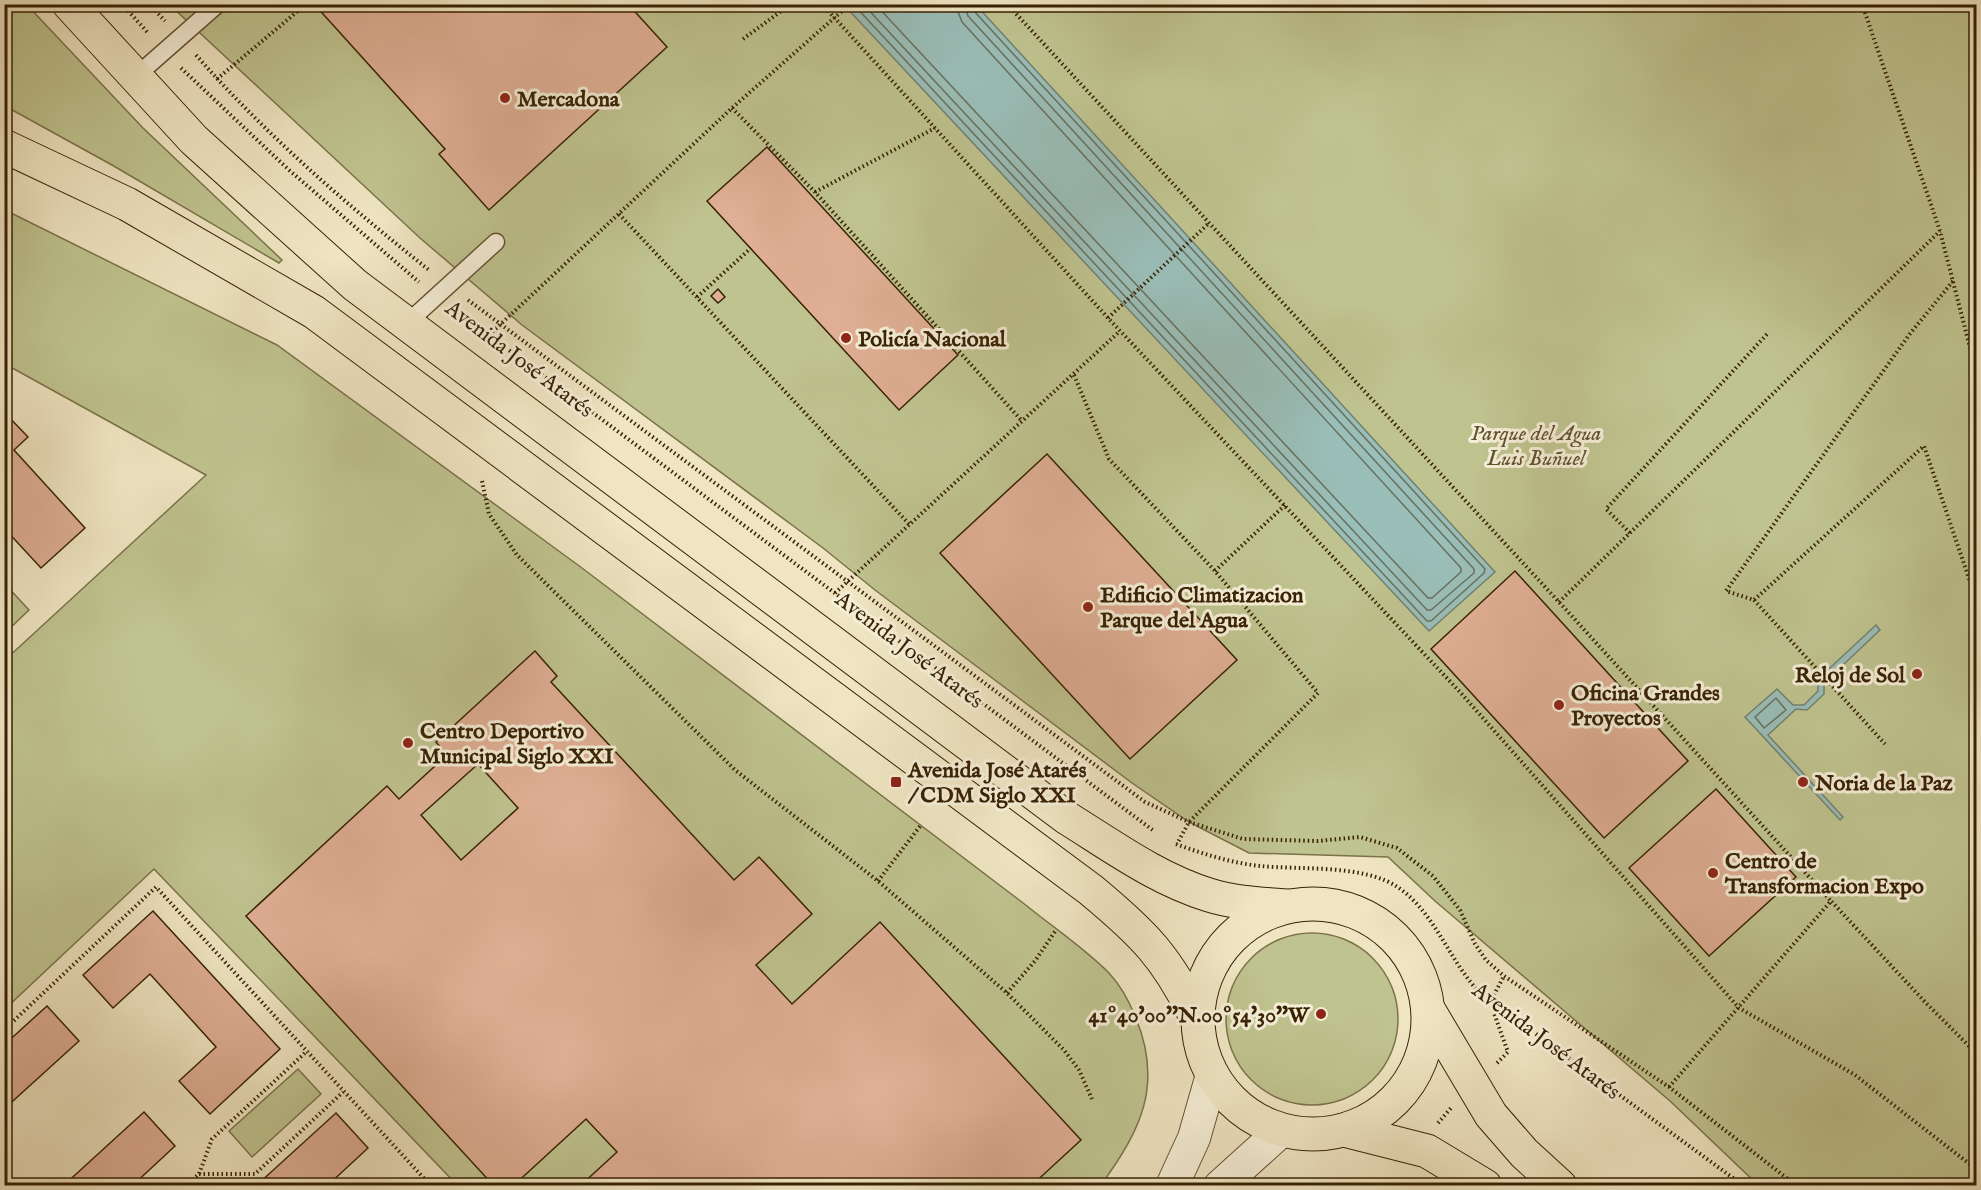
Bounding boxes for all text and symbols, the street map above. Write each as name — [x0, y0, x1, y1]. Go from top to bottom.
place label: Mercadona — [517, 86, 620, 114]
marker: Mercadona — [498, 91, 512, 105]
street label: Avenida José Atarés — [438, 294, 598, 424]
place label: Policía Nacional — [858, 326, 1007, 354]
marker: Policía Nacional — [839, 331, 853, 345]
park label: Parque del Agua Luis Buñuel — [1471, 420, 1602, 473]
place label: Edificio Climatizacion Parque del Agua — [1100, 582, 1304, 635]
street label: Avenida José Atarés — [828, 585, 988, 715]
marker: Edificio Climatizacion Parque del Agua — [1081, 600, 1095, 614]
place label: Reloj de Sol — [1795, 662, 1906, 690]
marker: Reloj de Sol — [1910, 667, 1924, 681]
place label: Oficina Grandes Proyectos — [1571, 680, 1720, 733]
marker: Oficina Grandes Proyectos — [1552, 698, 1566, 712]
place label: Centro Deportivo Municipal Siglo XXI — [420, 718, 614, 771]
marker: Centro Deportivo Municipal Siglo XXI — [401, 736, 415, 750]
place label: Avenida José Atarés / CDM Siglo XXI — [907, 757, 1087, 810]
place label: Noria de la Paz — [1814, 770, 1954, 798]
marker: Avenida José Atarés / CDM Siglo XXI — [889, 775, 903, 789]
marker: Noria de la Paz — [1796, 775, 1810, 789]
place label: Centro de Transformacion Expo — [1724, 848, 1924, 901]
marker: Centro de Transformacion Expo — [1706, 866, 1720, 880]
street label: Avenida José Atarés — [1465, 976, 1625, 1106]
place label: 41º40'00''N.00º54'30''W — [1088, 1002, 1311, 1030]
marker: 41º40'00''N.00º54'30''W — [1314, 1007, 1328, 1021]

